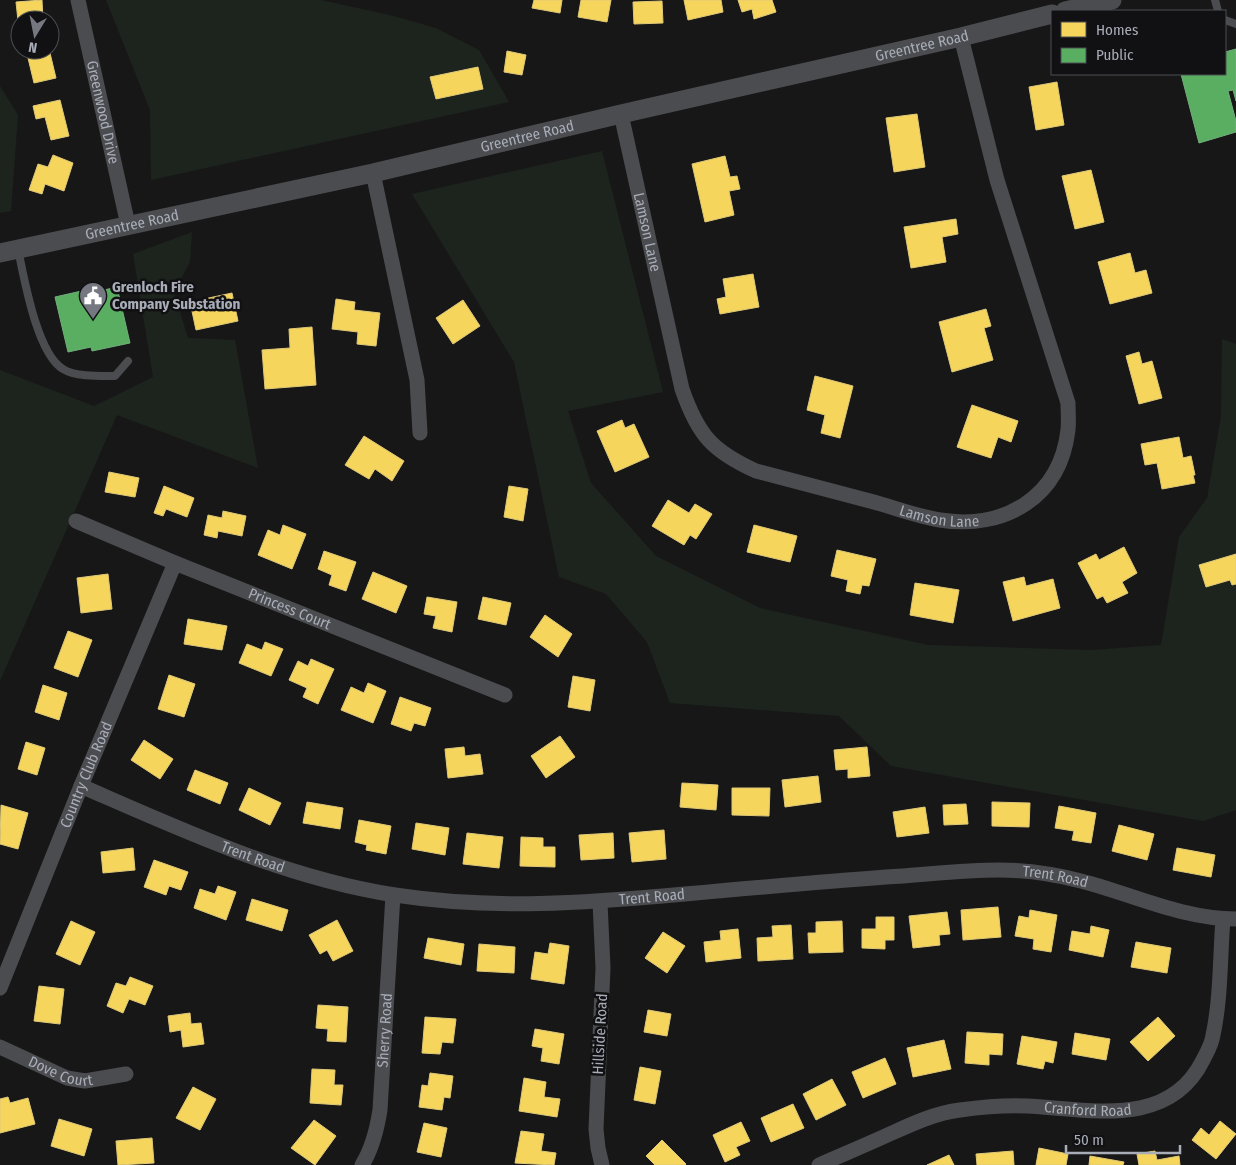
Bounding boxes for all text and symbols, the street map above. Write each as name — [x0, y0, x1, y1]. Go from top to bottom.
north arrow — [10, 10, 60, 60]
legend — [1051, 10, 1226, 75]
text: Homes — [1096, 21, 1138, 39]
street label: Greentree Road — [873, 26, 971, 65]
text: N — [27, 38, 38, 56]
text: Public — [1096, 46, 1134, 64]
street label: Greenwood Drive — [83, 59, 123, 166]
street label: Greentree Road — [479, 117, 576, 156]
street label: Lamson Lane — [630, 191, 665, 273]
street label: Greentree Road — [83, 206, 181, 243]
place label: Grenloch Fire Company Substation — [112, 278, 241, 313]
public building icon: Grenloch Fire Company Substation — [78, 281, 108, 320]
street label: Lamson Lane — [897, 501, 980, 531]
street label: Princess Court — [246, 584, 334, 633]
street label: Country Club Road — [56, 719, 116, 830]
street label: Trent Road — [219, 837, 287, 877]
street label: Trent Road — [1022, 862, 1090, 891]
street label: Trent Road — [618, 885, 686, 909]
street label: Sherry Road — [374, 993, 396, 1068]
street label: Hillside Road — [589, 993, 611, 1075]
street label: Dove Court — [26, 1052, 94, 1090]
street label: Cranford Road — [1044, 1098, 1132, 1120]
scale bar — [1066, 1122, 1180, 1154]
text: 50 m — [1074, 1131, 1104, 1149]

